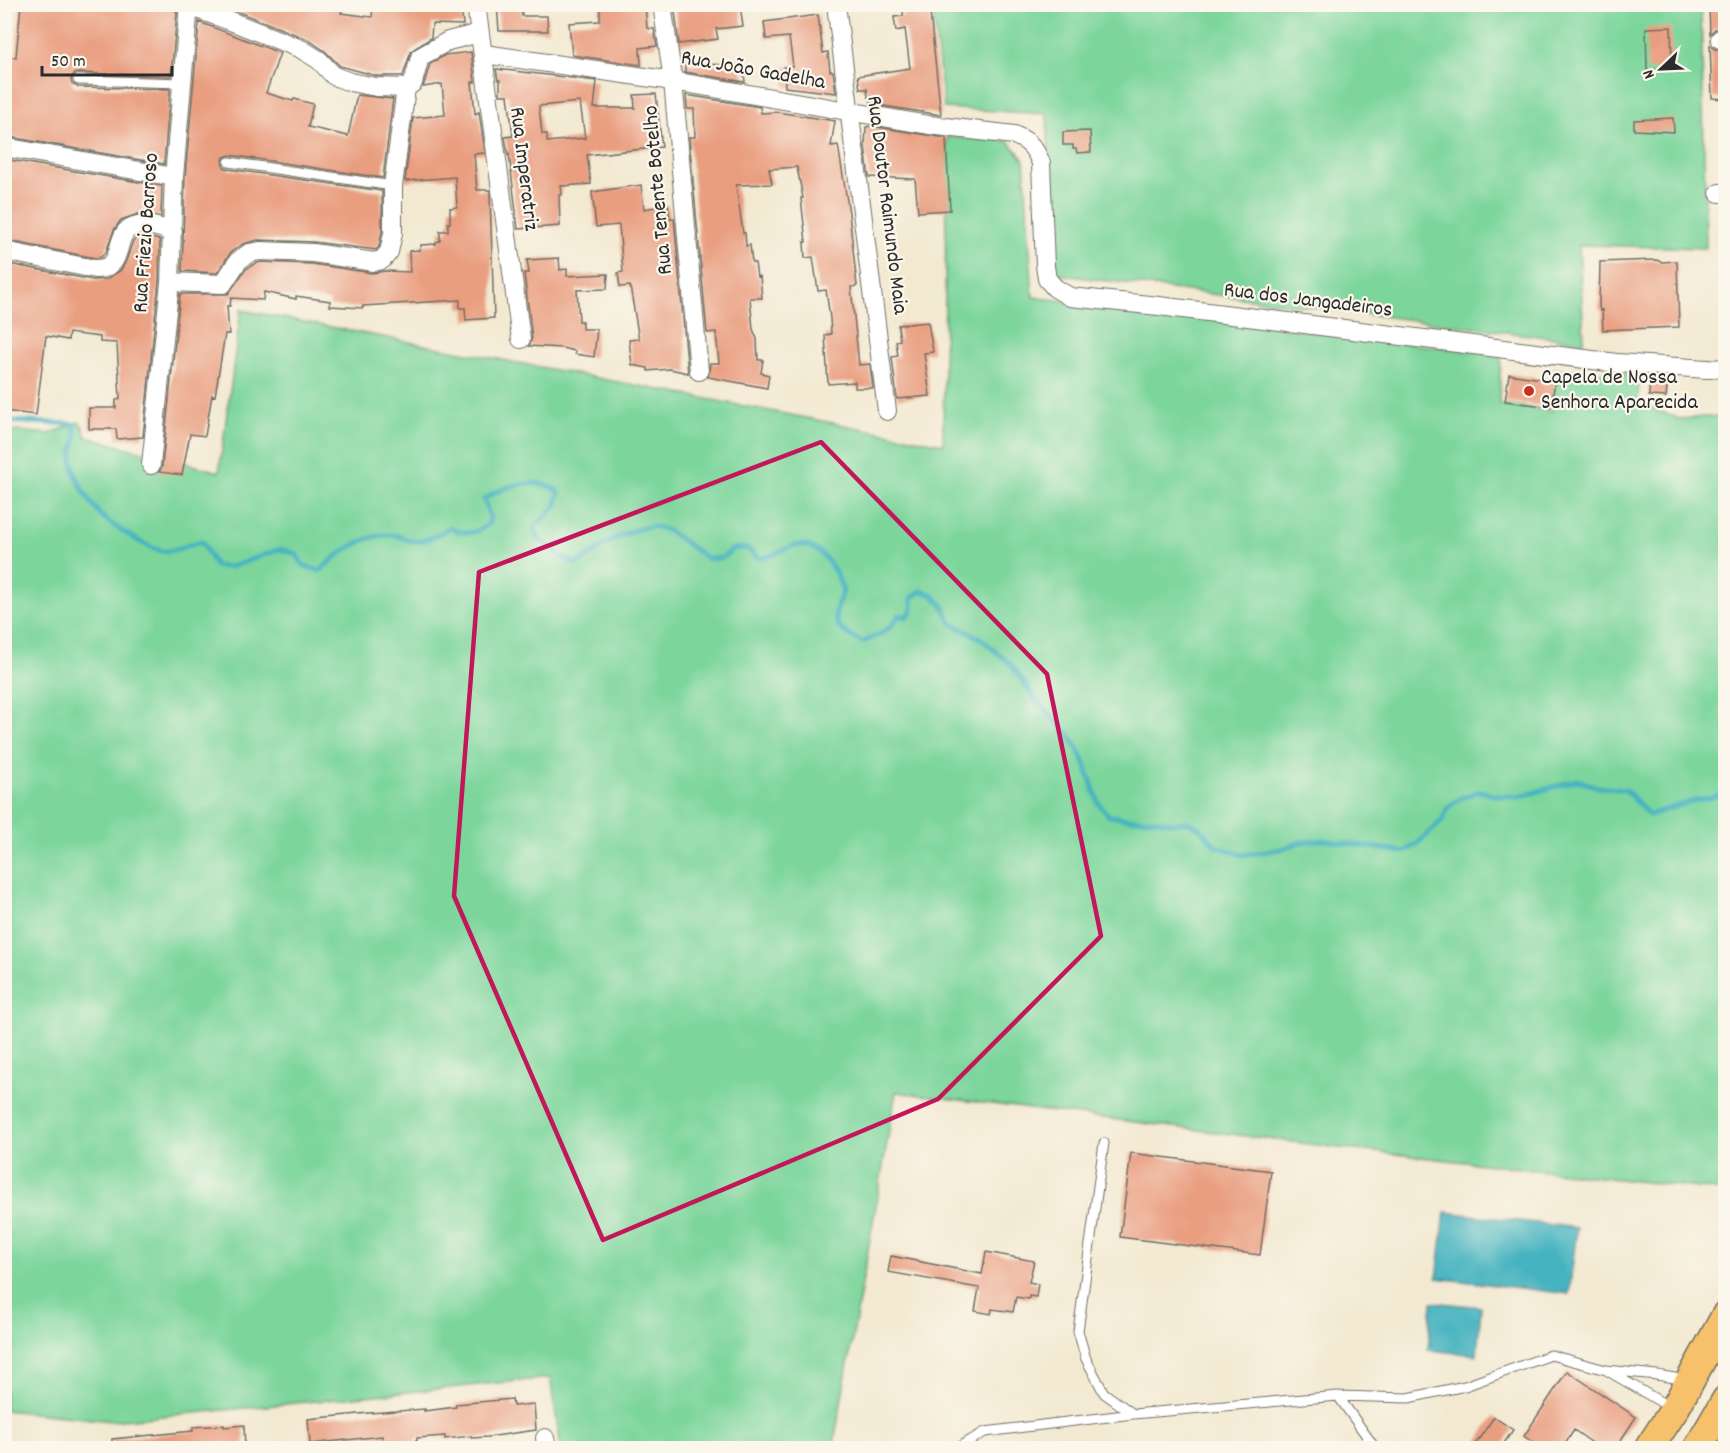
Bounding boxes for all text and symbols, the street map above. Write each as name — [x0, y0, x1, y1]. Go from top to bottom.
scale bar — [42, 39, 172, 77]
north arrow — [1631, 39, 1691, 99]
street label: Rua João Gadelha — [678, 43, 828, 99]
text: 50 m — [51, 50, 86, 75]
text: N — [1637, 66, 1662, 82]
street label: Rua Doutor Raimundo Maia — [857, 94, 915, 317]
street label: Rua Tenente Botelho — [636, 104, 682, 276]
street label: Rua Imperatriz — [500, 105, 546, 233]
street label: Rua Friezio Barroso — [126, 152, 168, 314]
street label: Rua dos Jangadeiros — [1222, 275, 1394, 327]
place label: Capela de Nossa Senhora Aparecida — [1541, 363, 1698, 419]
marker: Capela de Nossa Senhora Aparecida — [1522, 384, 1536, 398]

